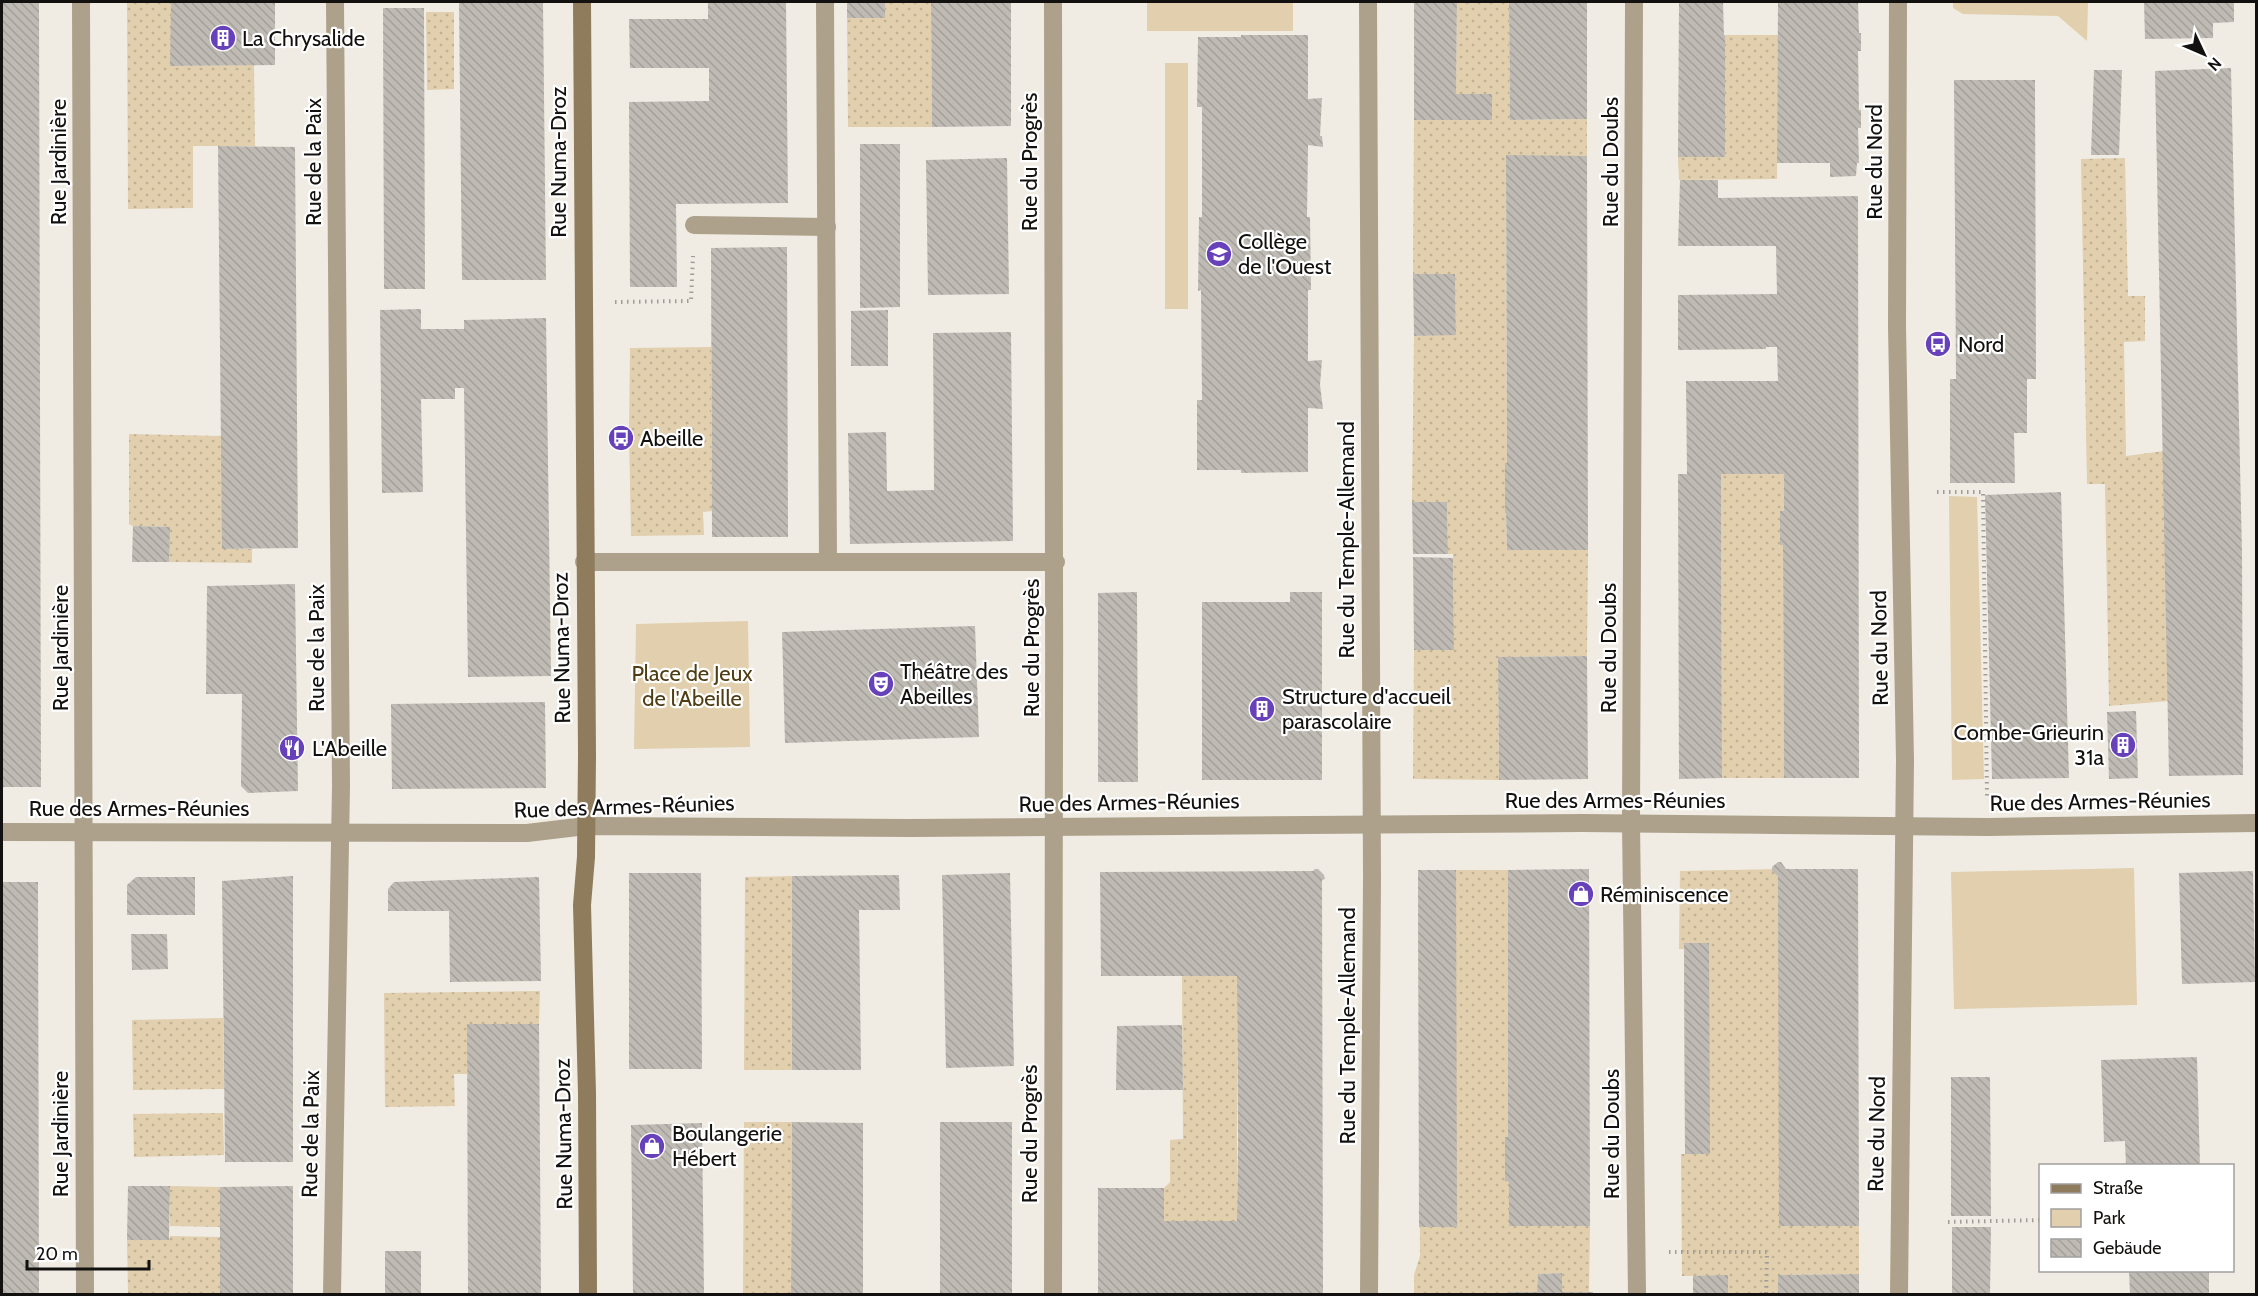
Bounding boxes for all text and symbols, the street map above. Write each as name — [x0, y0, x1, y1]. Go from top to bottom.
building icon: La Chrysalide — [208, 23, 238, 53]
north arrow — [2174, 24, 2234, 84]
place label: La Chrysalide — [242, 25, 365, 52]
text: N — [2204, 53, 2225, 75]
street label: Rue Numa-Droz — [545, 86, 572, 238]
street label: Rue du Progrès — [1016, 93, 1043, 231]
street label: Rue du Doubs — [1597, 97, 1624, 227]
street label: Rue de la Paix — [300, 98, 327, 226]
street label: Rue Jardinière — [45, 99, 72, 225]
street label: Rue du Nord — [1861, 104, 1888, 220]
place label: Collège de l'Ouest — [1238, 228, 1332, 280]
school or university icon: Collège de l'Ouest — [1204, 239, 1234, 269]
bus stop icon: Nord — [1923, 329, 1953, 359]
place label: Nord — [1958, 331, 2004, 358]
street label: Rue du Temple-Allemand — [1333, 421, 1360, 659]
bus stop icon: Abeille — [606, 423, 636, 453]
place label: Abeille — [640, 425, 703, 452]
street label: Rue Numa-Droz — [547, 572, 576, 724]
street label: Rue du Progrès — [1018, 579, 1045, 717]
street label: Rue du Doubs — [1595, 583, 1622, 713]
street label: Rue de la Paix — [303, 584, 330, 712]
street label: Rue Jardinière — [47, 585, 74, 711]
street label: Rue du Nord — [1865, 590, 1894, 706]
place label: Théâtre des Abeilles — [900, 658, 1008, 710]
park label: Place de Jeux de l'Abeille — [631, 660, 753, 712]
theatre icon: Théâtre des Abeilles — [866, 669, 896, 699]
place label: Structure d'accueil parascolaire — [1282, 683, 1452, 735]
building icon: Structure d'accueil parascolaire — [1247, 694, 1277, 724]
place label: Combe-Grieurin 31a — [1954, 719, 2104, 771]
building icon: Combe-Grieurin 31a — [2108, 730, 2138, 760]
restaurant icon: L'Abeille — [277, 733, 307, 763]
place label: L'Abeille — [312, 735, 387, 762]
street label: Rue des Armes-Réunies — [1989, 786, 2211, 817]
street label: Rue des Armes-Réunies — [1018, 787, 1240, 818]
street label: Rue des Armes-Réunies — [1505, 787, 1725, 814]
street label: Rue des Armes-Réunies — [513, 789, 735, 824]
street label: Rue des Armes-Réunies — [29, 795, 249, 822]
shop icon: Réminiscence — [1566, 879, 1596, 909]
place label: Réminiscence — [1600, 881, 1729, 908]
street label: Rue du Temple-Allemand — [1334, 907, 1361, 1145]
street label: Rue Numa-Droz — [549, 1058, 578, 1210]
street label: Rue du Progrès — [1016, 1065, 1043, 1203]
street label: Rue de la Paix — [296, 1069, 325, 1198]
street label: Rue du Doubs — [1598, 1069, 1625, 1199]
street label: Rue Jardinière — [47, 1071, 74, 1197]
street label: Rue du Nord — [1862, 1076, 1891, 1192]
place label: Boulangerie Hébert — [672, 1120, 782, 1172]
shop icon: Boulangerie Hébert — [637, 1131, 667, 1161]
legend — [2039, 1164, 2234, 1272]
text: Straße — [2093, 1177, 2143, 1199]
text: Park — [2093, 1207, 2126, 1229]
scale bar — [27, 1233, 148, 1271]
text: Gebäude — [2093, 1237, 2162, 1259]
text: 20 m — [36, 1243, 78, 1265]

